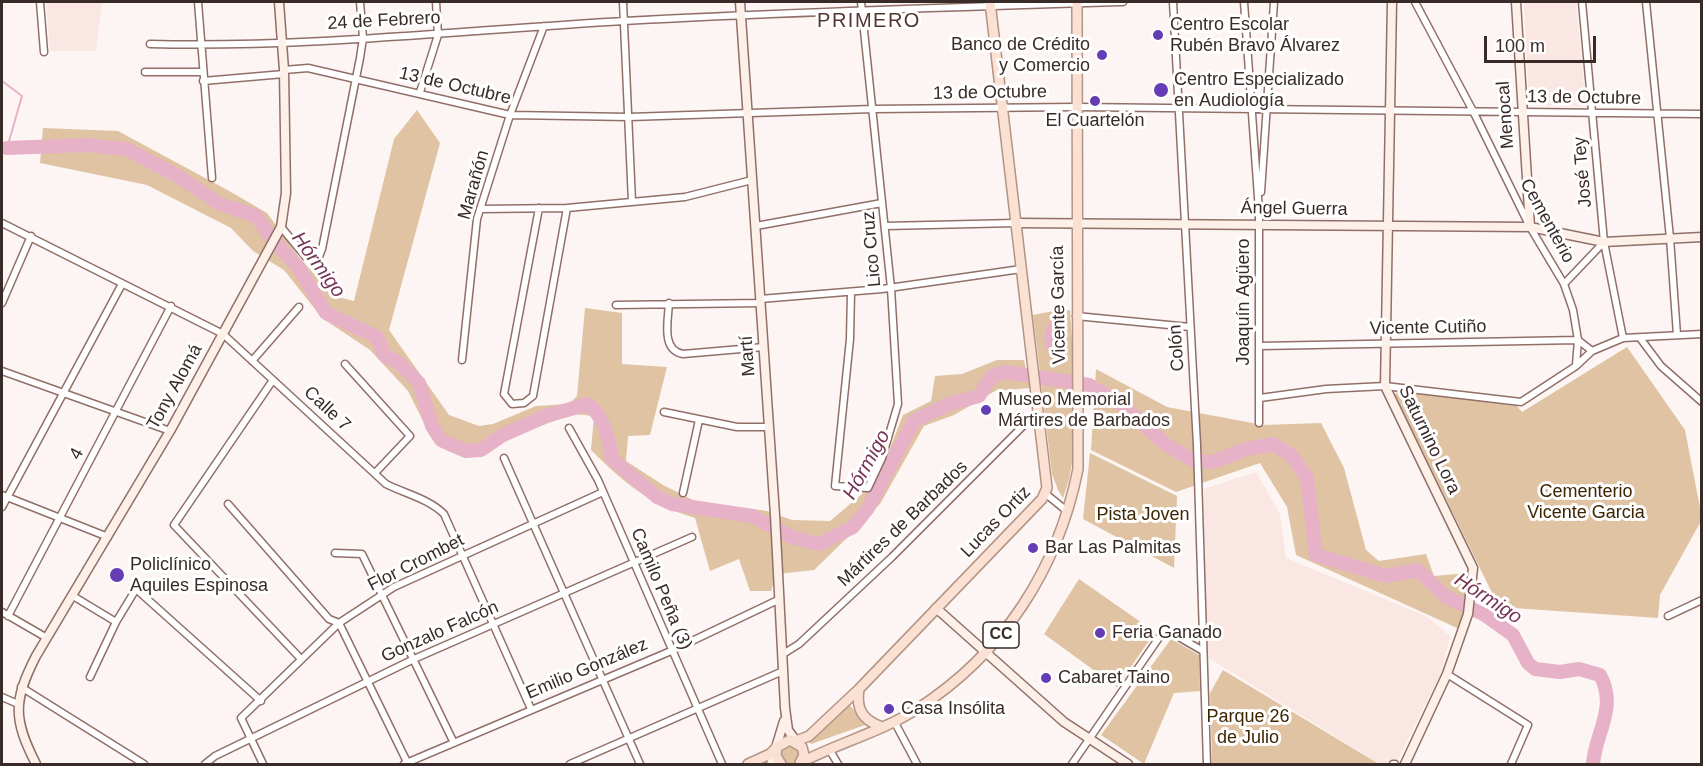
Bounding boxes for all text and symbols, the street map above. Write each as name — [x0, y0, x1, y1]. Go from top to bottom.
street label: 24 de Febrero — [327, 7, 441, 35]
district label: PRIMERO — [817, 9, 921, 33]
place label: Centro Escolar Rubén Bravo Álvarez — [1170, 14, 1340, 57]
scale bar — [1487, 24, 1600, 62]
marker: Centro Escolar Rubén Bravo Álvarez — [1151, 28, 1165, 42]
place label: Banco de Crédito y Comercio — [951, 34, 1090, 76]
text: 100 m — [1495, 36, 1545, 56]
marker: Banco de Crédito y Comercio — [1095, 48, 1109, 62]
street label: 13 de Octubre — [397, 63, 513, 109]
place label: Centro Especializado en Audiología — [1174, 69, 1344, 112]
street label: Menocal — [1493, 80, 1519, 150]
street label: 13 de Octubre — [933, 81, 1047, 105]
marker: Centro Especializado en Audiología — [1152, 81, 1170, 99]
street label: 13 de Octubre — [1527, 86, 1641, 110]
marker: El Cuartelón — [1088, 94, 1102, 108]
place label: El Cuartelón — [1045, 110, 1145, 132]
street label: José Tey — [1569, 136, 1597, 208]
street label: Marañón — [454, 148, 494, 222]
street label: Cementerio — [1515, 175, 1579, 267]
street label: Ángel Guerra — [1240, 197, 1348, 221]
street label: Lico Cruz — [858, 210, 886, 288]
water label: Hórmigo — [286, 227, 350, 303]
street label: Joaquín Agüero — [1233, 238, 1255, 366]
street label: Vicente García — [1047, 245, 1071, 365]
street label: Vicente Cutiño — [1369, 316, 1487, 340]
street label: Colón — [1165, 324, 1189, 372]
street label: Martí — [736, 335, 760, 377]
street label: Tony Alomá — [143, 341, 207, 433]
street label: Calle 7 — [299, 382, 355, 436]
street label: Saturnino Lora — [1393, 382, 1465, 498]
place label: Museo Memorial Mártires de Barbados — [998, 389, 1170, 432]
marker: Museo Memorial Mártires de Barbados — [979, 403, 993, 417]
water label: Hórmigo — [838, 426, 896, 504]
street label: 4 — [65, 445, 89, 463]
street label: Mártires de Barbados — [834, 456, 972, 592]
park label: Cementerio Vicente Garcia — [1527, 481, 1645, 524]
street label: Lucas Ortiz — [957, 482, 1035, 562]
park label: Pista Joven — [1096, 504, 1190, 526]
street label: Camilo Peña (3) — [626, 525, 696, 653]
street label: Flor Crombet — [364, 530, 468, 596]
place label: Bar Las Palmitas — [1045, 537, 1181, 559]
marker: Bar Las Palmitas — [1026, 541, 1040, 555]
place label: Policlínico Aquiles Espinosa — [130, 554, 268, 596]
marker: Policlínico Aquiles Espinosa — [108, 566, 126, 584]
water label: Hórmigo — [1450, 568, 1526, 630]
street label: Gonzalo Falcón — [378, 596, 502, 668]
road number: CC — [983, 622, 1019, 648]
place label: Feria Ganado — [1112, 622, 1222, 644]
marker: Feria Ganado — [1093, 626, 1107, 640]
street label: Emilio González — [523, 634, 651, 704]
place label: Cabaret Taino — [1058, 667, 1170, 689]
marker: Cabaret Taino — [1039, 671, 1053, 685]
place label: Casa Insólita — [901, 698, 1005, 720]
marker: Casa Insólita — [882, 702, 896, 716]
park label: Parque 26 de Julio — [1206, 706, 1290, 748]

